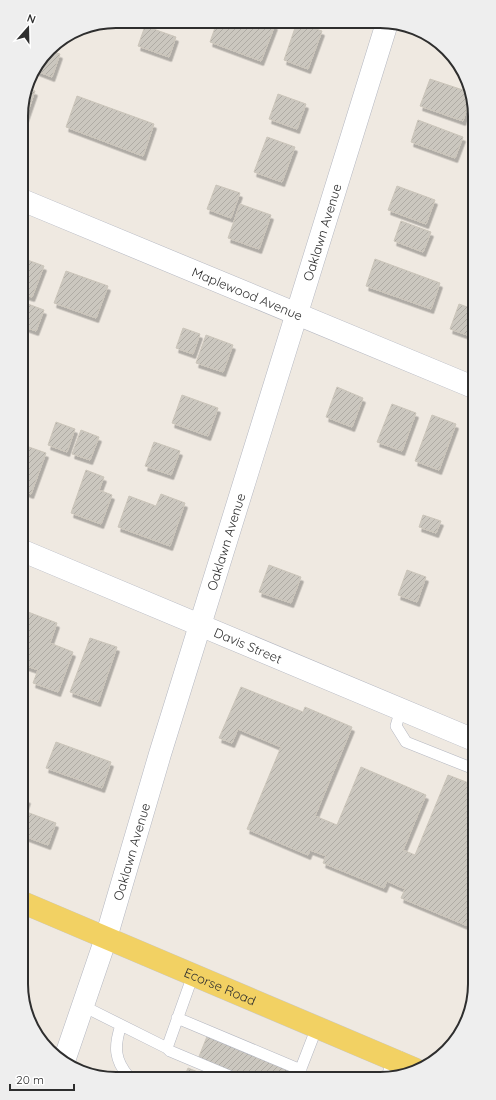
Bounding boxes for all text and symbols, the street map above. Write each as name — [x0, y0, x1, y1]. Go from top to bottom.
north arrow — [8, 8, 48, 48]
text: N — [25, 11, 38, 27]
street label: Oaklawn Avenue — [299, 182, 345, 283]
street label: Maplewood Avenue — [190, 263, 305, 323]
street label: Oaklawn Avenue — [203, 491, 249, 592]
street label: Davis Street — [212, 624, 284, 667]
street label: Oaklawn Avenue — [109, 801, 153, 902]
street label: Ecorse Road — [182, 964, 258, 1009]
scale bar — [10, 1066, 74, 1092]
text: 20 m — [16, 1072, 44, 1087]

